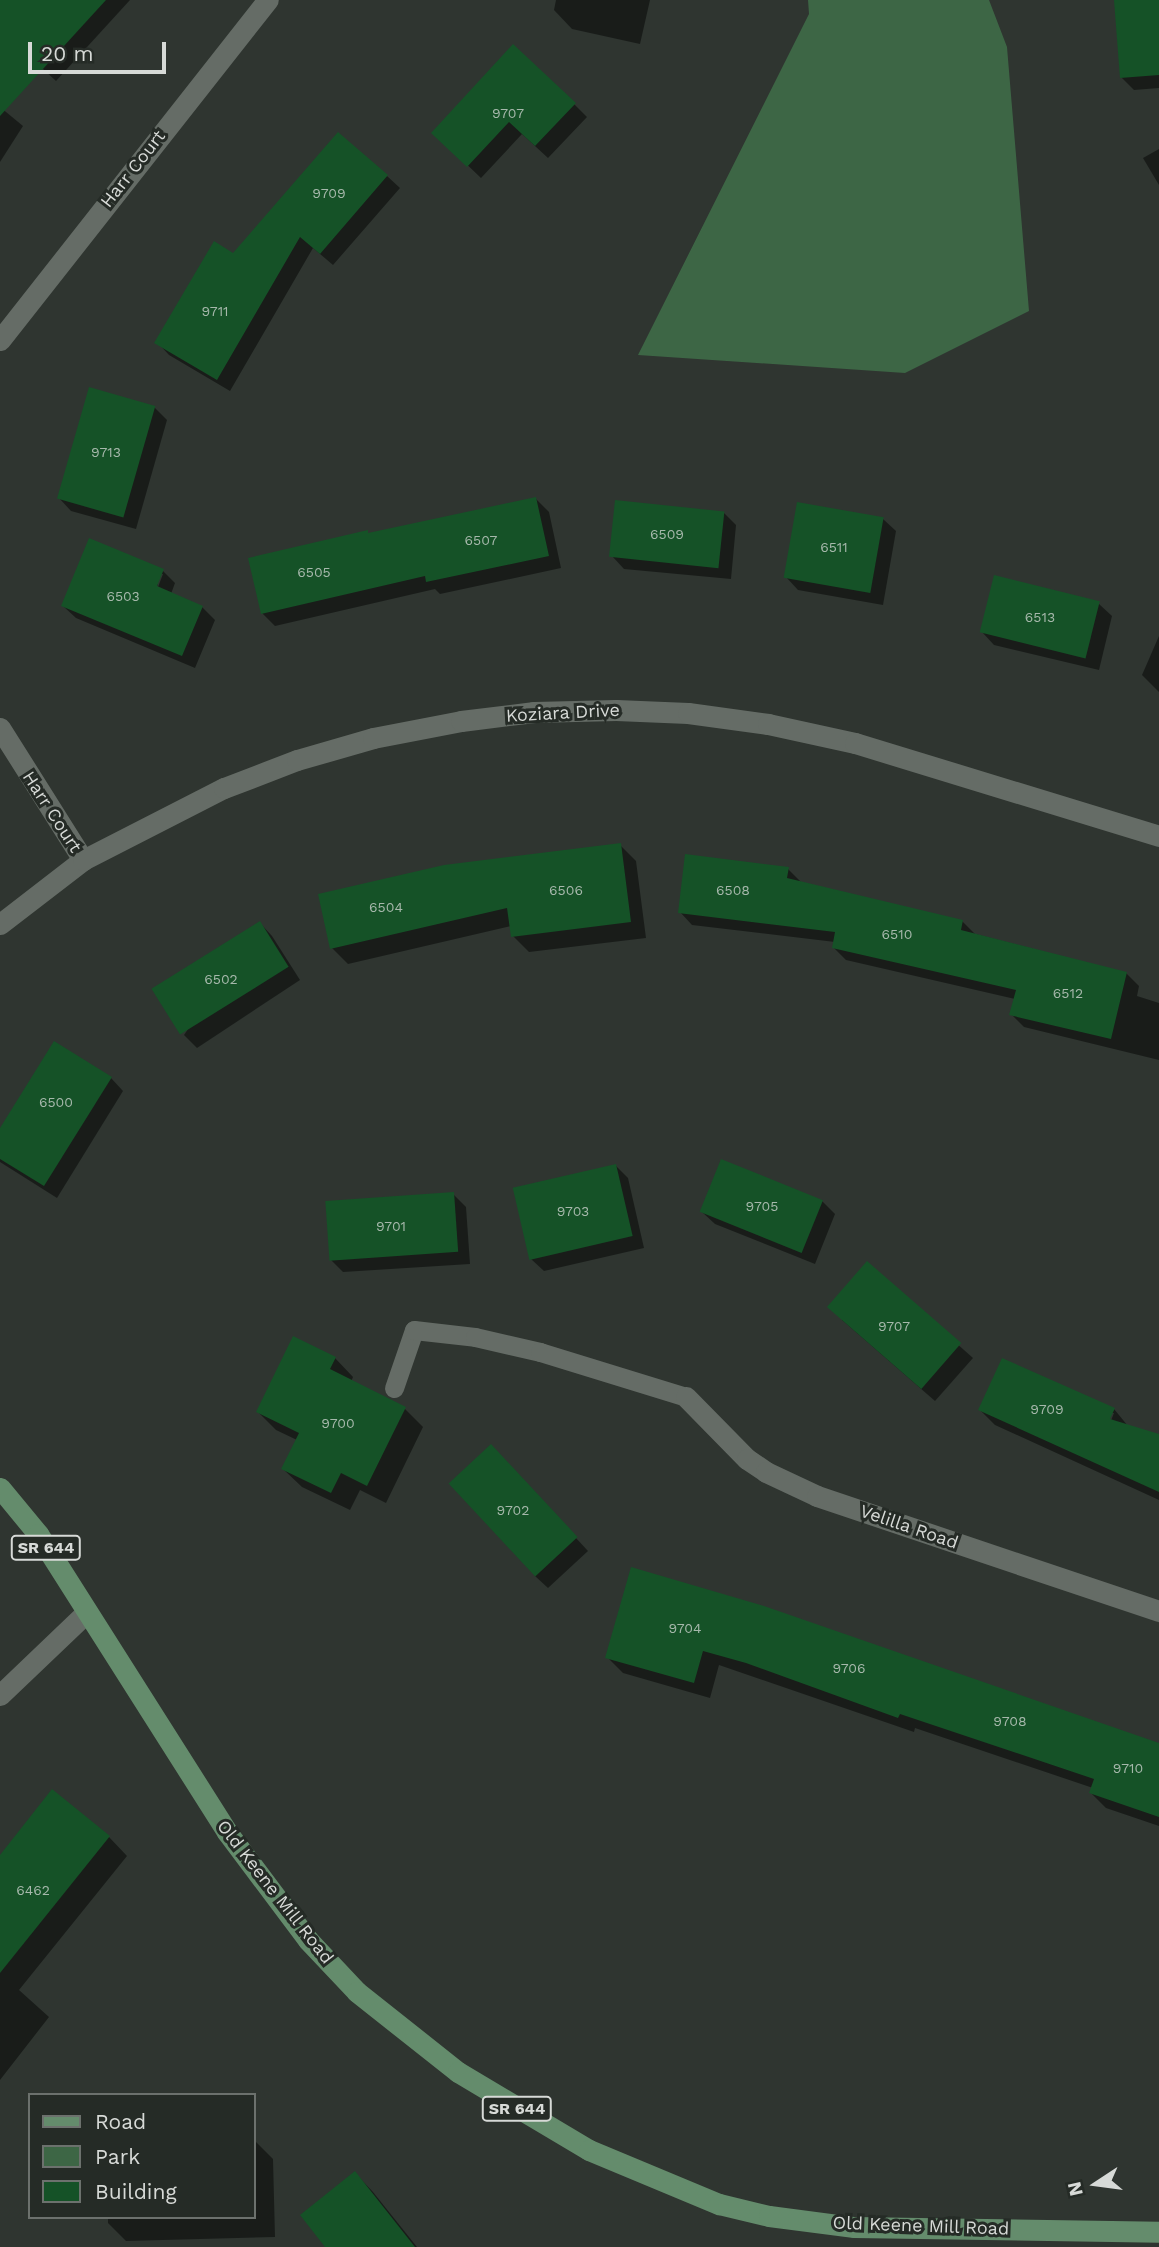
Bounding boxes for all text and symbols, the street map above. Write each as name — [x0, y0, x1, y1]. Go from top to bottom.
scale bar — [32, 28, 170, 72]
text: 20 m — [41, 41, 93, 66]
house number: 9707 — [492, 105, 524, 121]
street label: Harr Court — [96, 126, 170, 212]
house number: 9709 — [312, 185, 346, 201]
house number: 9711 — [201, 303, 229, 319]
house number: 9713 — [91, 444, 121, 460]
house number: 6509 — [650, 526, 684, 542]
house number: 6507 — [465, 532, 497, 548]
house number: 6511 — [820, 539, 848, 555]
house number: 6505 — [297, 564, 331, 580]
house number: 6503 — [106, 588, 140, 604]
house number: 6513 — [1025, 609, 1055, 625]
street label: Koziara Drive — [505, 699, 621, 727]
street label: Harr Court — [18, 767, 86, 857]
house number: 6506 — [549, 882, 583, 898]
house number: 6508 — [716, 882, 750, 898]
house number: 6504 — [369, 899, 403, 915]
house number: 6510 — [882, 926, 912, 942]
house number: 6502 — [204, 971, 238, 987]
house number: 6512 — [1053, 985, 1083, 1001]
house number: 6500 — [39, 1094, 73, 1110]
house number: 9705 — [746, 1198, 778, 1214]
house number: 9703 — [557, 1203, 589, 1219]
house number: 9701 — [376, 1218, 406, 1234]
house number: 9707 — [878, 1318, 910, 1334]
house number: 9709 — [1030, 1401, 1064, 1417]
house number: 9700 — [321, 1415, 355, 1431]
street label: Velilla Road — [857, 1500, 961, 1554]
house number: 9702 — [497, 1502, 529, 1518]
road number: SR 644 — [9, 1536, 83, 1560]
house number: 9704 — [668, 1620, 702, 1636]
house number: 9706 — [832, 1660, 866, 1676]
house number: 9708 — [993, 1713, 1027, 1729]
house number: 9710 — [1113, 1760, 1143, 1776]
street label: Old Keene Mill Road — [212, 1816, 338, 1968]
house number: 6462 — [16, 1882, 50, 1898]
legend — [28, 2093, 256, 2219]
road number: SR 644 — [480, 2096, 554, 2122]
text: Road — [95, 2109, 146, 2134]
text: Park — [95, 2144, 140, 2169]
north arrow — [1061, 2149, 1131, 2219]
text: Building — [95, 2179, 177, 2204]
text: N — [1062, 2179, 1088, 2198]
street label: Old Keene Mill Road — [832, 2212, 1010, 2240]

